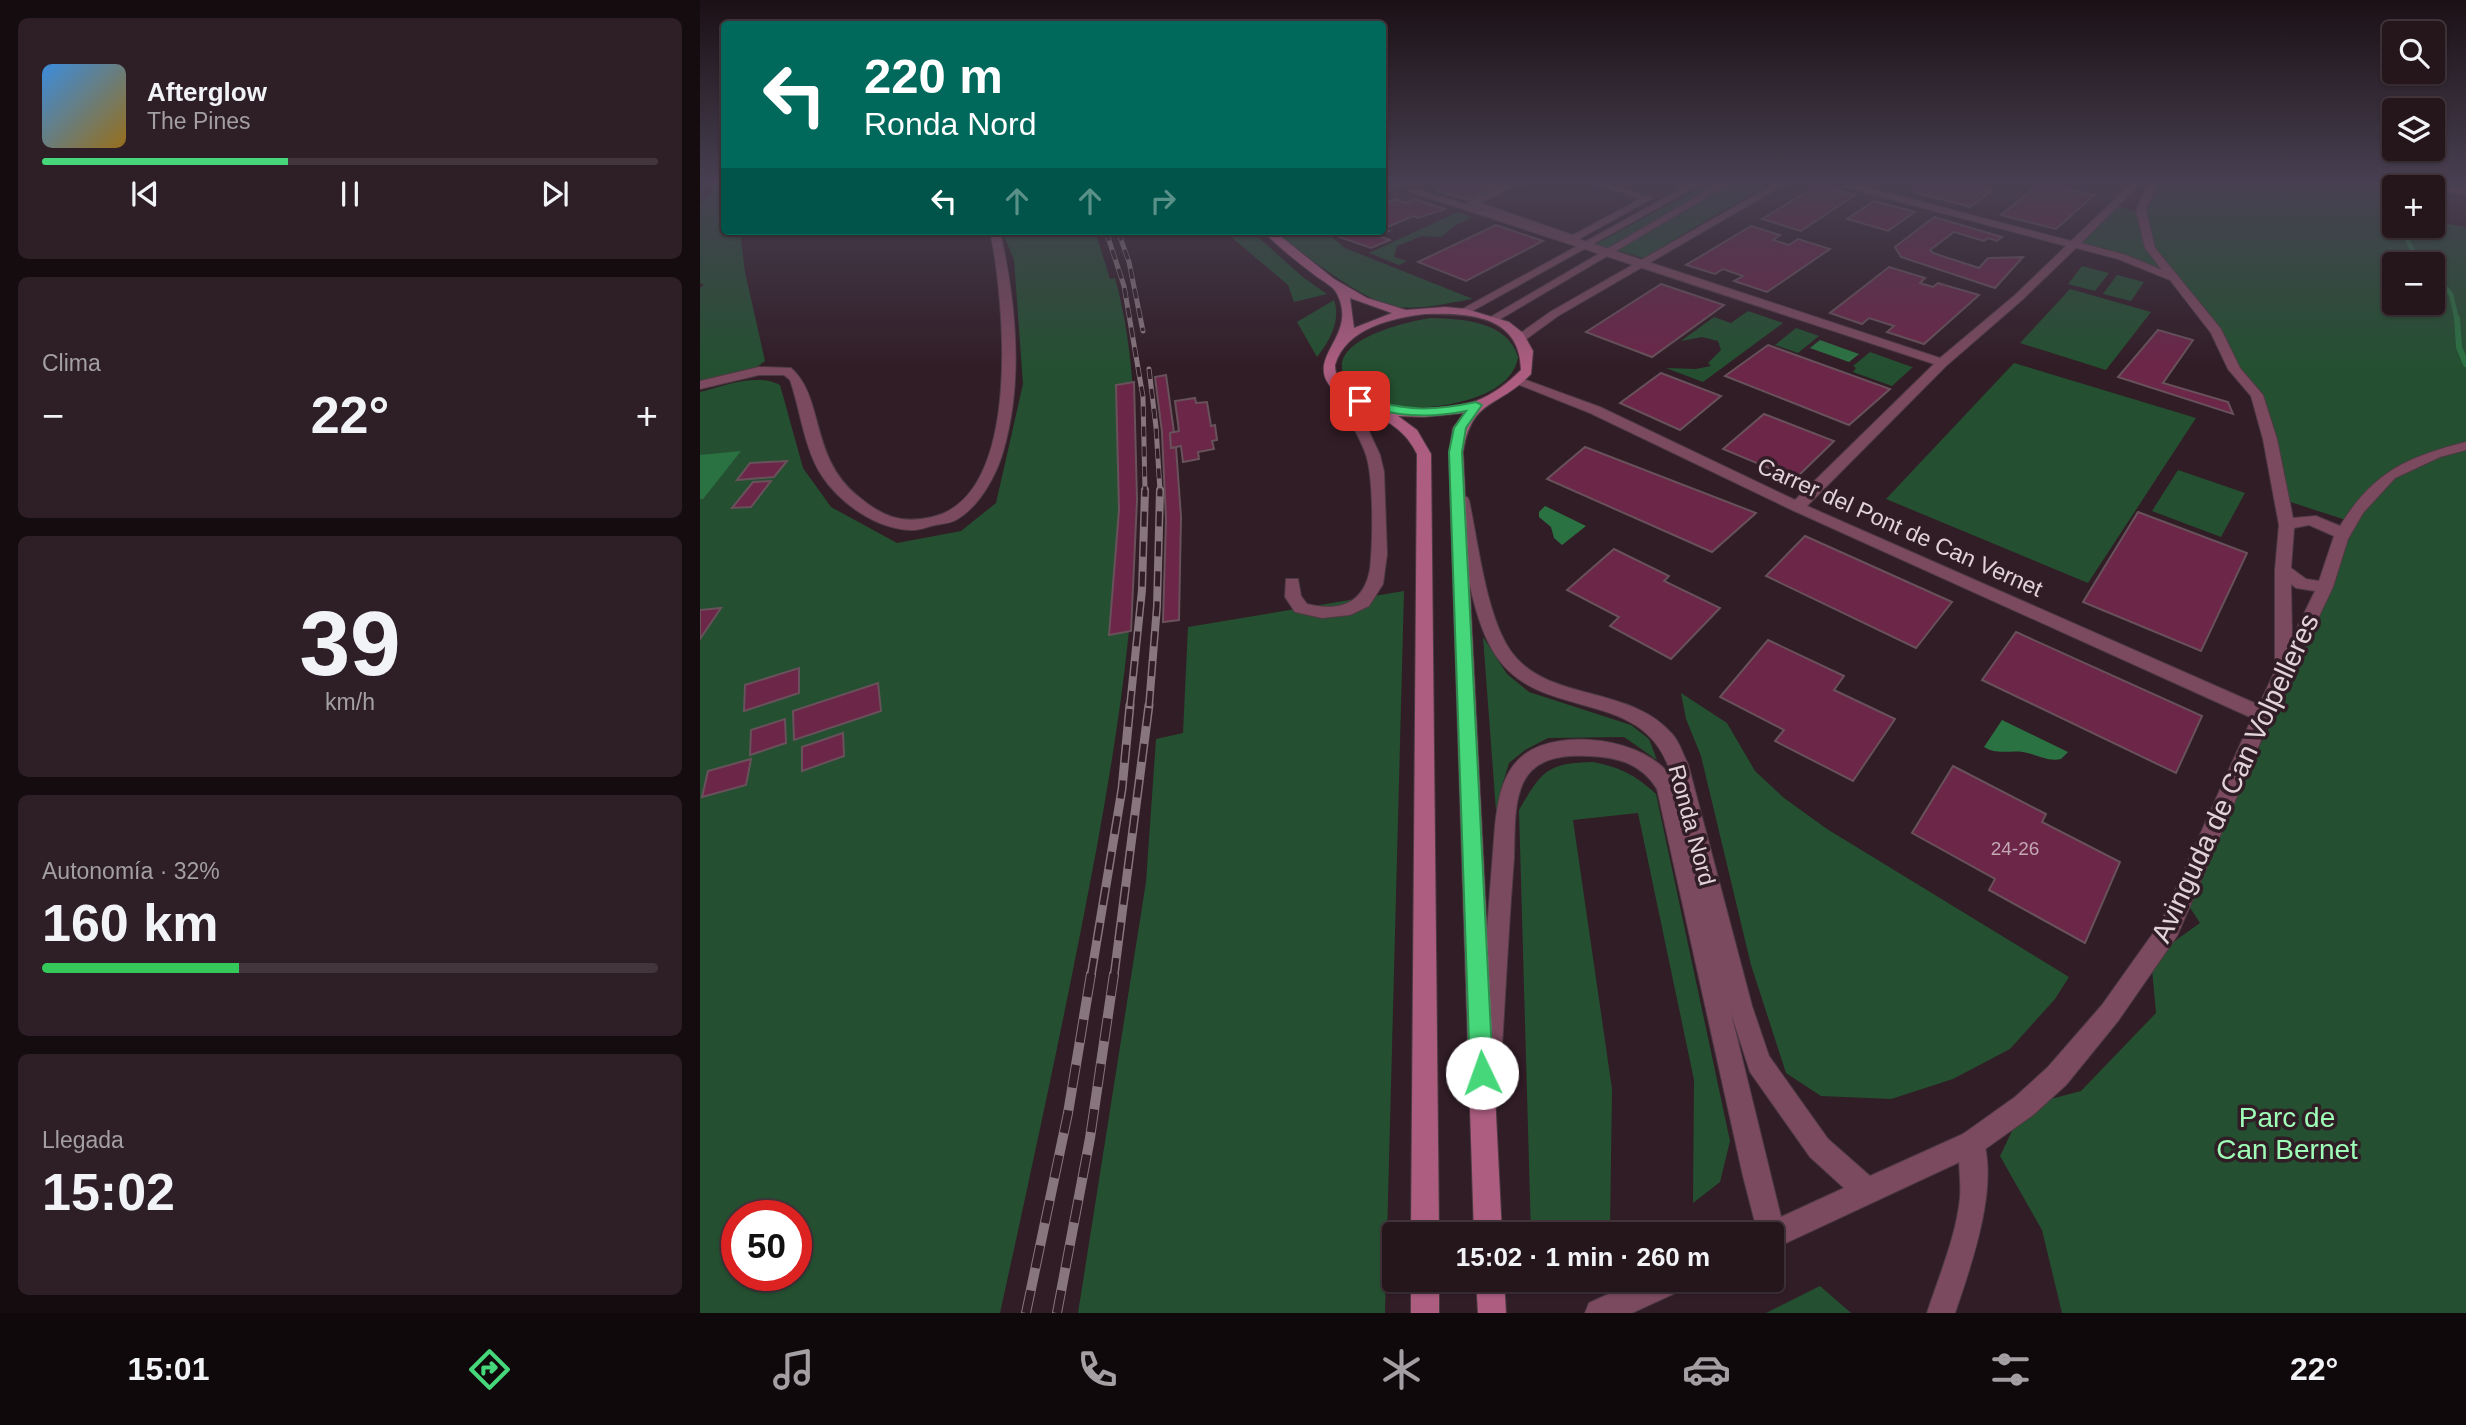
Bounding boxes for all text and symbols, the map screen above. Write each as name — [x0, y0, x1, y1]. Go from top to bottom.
map controls — [2382, 21, 2445, 315]
button: search — [2382, 21, 2445, 84]
icon: left — [749, 49, 840, 140]
text: 220 m — [864, 49, 1003, 103]
text: Afterglow — [147, 77, 267, 107]
button: layers — [2382, 98, 2445, 161]
text: Ronda Nord — [864, 106, 1037, 142]
text: The Pines — [147, 108, 251, 134]
icon: previous — [126, 175, 164, 213]
icon: pause — [331, 175, 369, 213]
icon: next — [536, 175, 574, 213]
button: + — [2382, 175, 2445, 238]
icon: left — [925, 182, 963, 220]
icon: ahead — [998, 182, 1036, 220]
icon: ahead — [1071, 182, 1109, 220]
icon: right — [1144, 182, 1182, 220]
button: − — [2382, 252, 2445, 315]
text: Clima — [42, 350, 101, 376]
pin — [1330, 371, 1390, 431]
icon: arrive — [1341, 382, 1379, 420]
text: 22° — [311, 386, 389, 444]
text: − — [42, 395, 64, 437]
text: + — [636, 395, 658, 437]
street label: Carrer del Pont de Can Vernet — [1753, 452, 2047, 602]
text: 39 — [299, 593, 401, 694]
street label: Avinguda de Can Volpelleres — [2145, 609, 2325, 947]
text: km/h — [325, 689, 375, 715]
street label: Ronda Nord — [1663, 762, 1721, 888]
house number: 24-26 — [1991, 838, 2039, 859]
text: Autonomía · 32% — [42, 858, 220, 884]
text: 160 km — [42, 894, 218, 952]
position arrow — [1445, 1036, 1519, 1110]
park label: Parc de Can Bernet — [2216, 1102, 2358, 1165]
text: Llegada — [42, 1127, 124, 1153]
text: 15:02 — [42, 1163, 175, 1221]
speed limit sign: 50 — [721, 1200, 812, 1291]
text: 15:02 · 1 min · 260 m — [1456, 1242, 1710, 1272]
icon: directions — [465, 1345, 514, 1394]
icon: music — [769, 1345, 818, 1394]
icon: phone — [1073, 1345, 1122, 1394]
icon: climate — [1377, 1345, 1426, 1394]
icon: car — [1682, 1345, 1731, 1394]
icon: filters — [1986, 1345, 2035, 1394]
text: 15:01 — [128, 1351, 209, 1387]
text: 22° — [2290, 1351, 2338, 1387]

